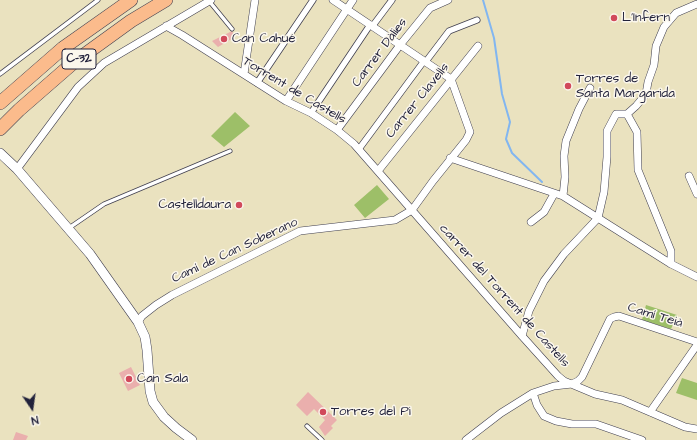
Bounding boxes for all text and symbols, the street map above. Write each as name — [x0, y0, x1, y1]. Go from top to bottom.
place label: L'Infern — [622, 10, 670, 26]
marker: L'Infern — [609, 13, 619, 23]
street label: Carrer Dàlies — [349, 15, 411, 91]
place label: Can Cahué — [232, 31, 295, 47]
marker: Can Cahué — [219, 34, 229, 44]
road number: C-32 — [62, 49, 96, 69]
street label: Torrent de Castells — [239, 54, 349, 128]
street label: Carrer Clavells — [383, 60, 453, 142]
place label: Torres de Santa Margarida — [576, 71, 675, 102]
marker: Torres de Santa Margarida — [563, 81, 573, 91]
place label: Castelldaura — [159, 197, 231, 213]
marker: Castelldaura — [234, 200, 244, 210]
street label: Camí de Can Soberano — [170, 215, 300, 287]
street label: carrer del Torrent de Castells — [435, 221, 573, 371]
street label: Camí Teià — [626, 300, 684, 332]
place label: Can Sala — [137, 371, 188, 387]
marker: Can Sala — [124, 374, 134, 384]
north arrow — [12, 388, 52, 428]
place label: Torres del Pi — [331, 404, 411, 420]
marker: Torres del Pi — [318, 407, 328, 417]
text: N — [30, 412, 40, 428]

